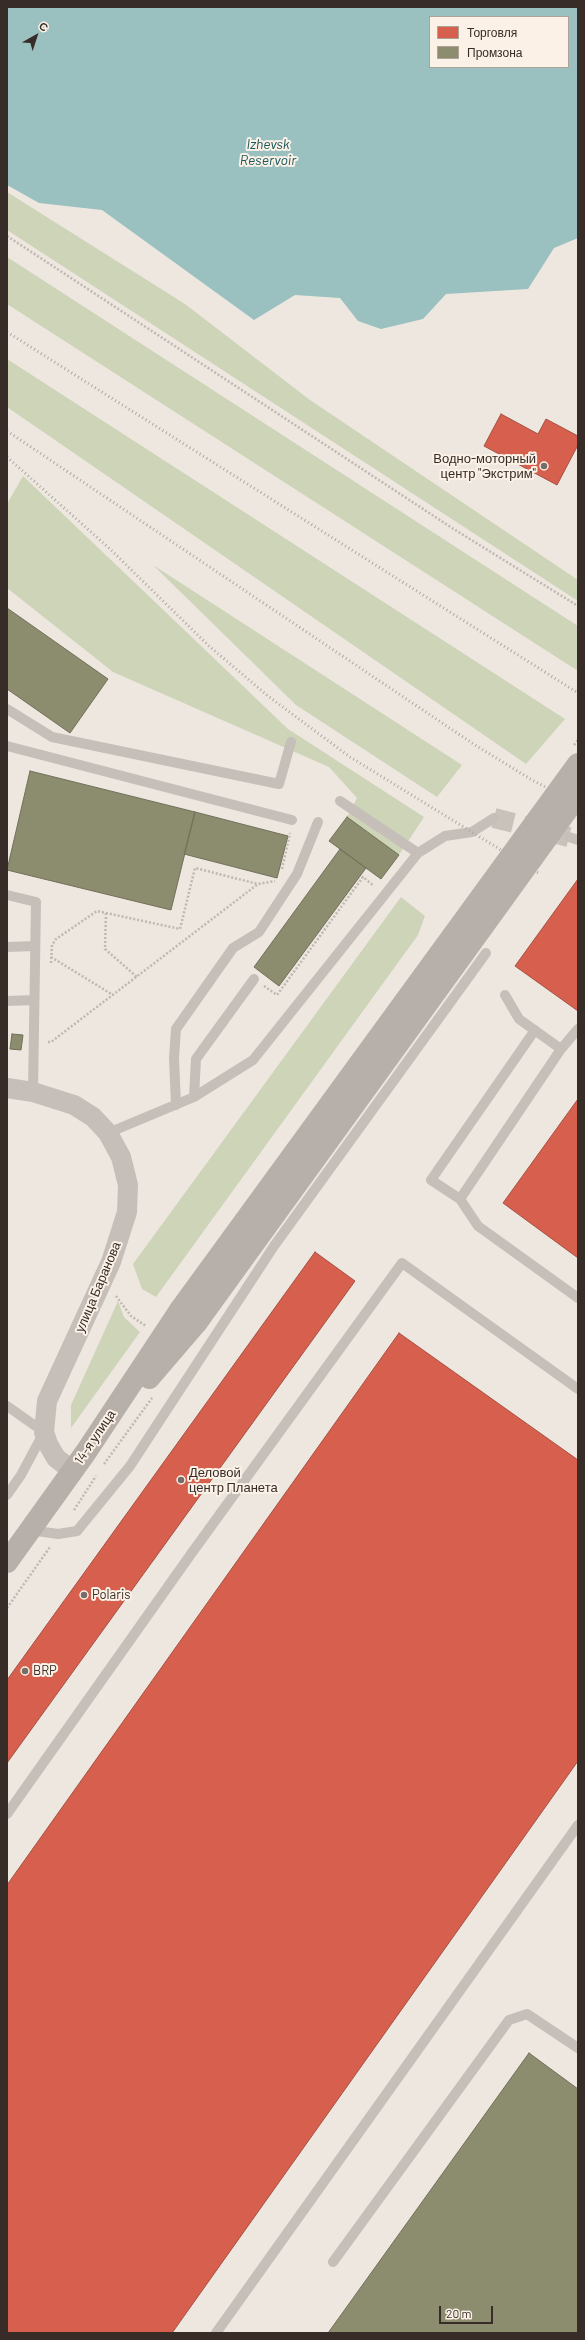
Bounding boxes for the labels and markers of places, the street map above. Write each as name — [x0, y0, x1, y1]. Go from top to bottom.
place label: Водно-моторный центр "Экстрим" — [433, 451, 536, 482]
marker: Водно-моторный центр "Экстрим" — [539, 461, 549, 471]
place label: Деловой центр Планета — [189, 1465, 278, 1496]
marker: Деловой центр Планета — [176, 1475, 186, 1485]
place label: Polaris — [92, 1587, 130, 1603]
marker: Polaris — [79, 1590, 89, 1600]
place label: BRP — [33, 1663, 57, 1679]
marker: BRP — [20, 1666, 30, 1676]

